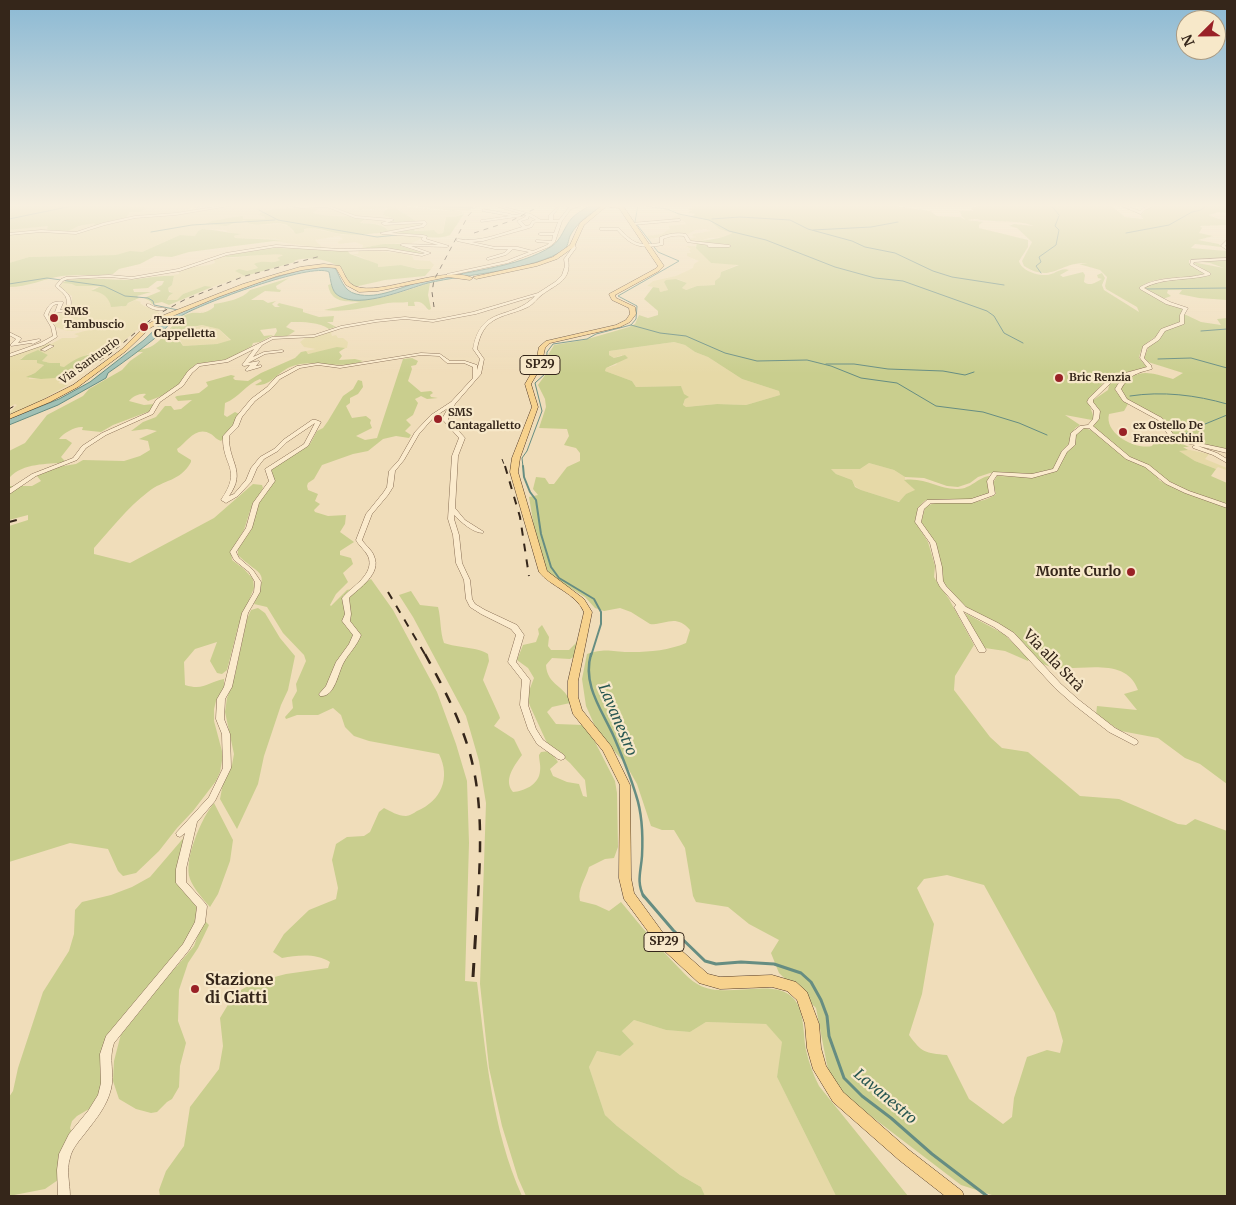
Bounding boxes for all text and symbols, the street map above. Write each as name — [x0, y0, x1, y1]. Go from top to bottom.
north arrow — [1176, 10, 1226, 60]
text: N — [1178, 32, 1199, 49]
place label: SMS Tambuscio — [64, 305, 124, 331]
marker: SMS Tambuscio — [48, 312, 60, 324]
place label: Terza Cappelletta — [154, 314, 216, 340]
marker: Terza Cappelletta — [138, 321, 150, 333]
street label: Via Santuario — [57, 335, 123, 387]
road number: SP29 — [520, 356, 560, 374]
place label: Bric Renzia — [1069, 371, 1131, 385]
marker: Bric Renzia — [1053, 372, 1065, 384]
place label: SMS Cantagalletto — [448, 406, 521, 432]
marker: SMS Cantagalletto — [432, 413, 444, 425]
place label: ex Ostello De Franceschini — [1133, 419, 1203, 445]
marker: ex Ostello De Franceschini — [1117, 426, 1129, 438]
place label: Monte Curlo — [1036, 564, 1121, 580]
marker: Monte Curlo — [1125, 566, 1137, 578]
street label: Via alla Strà — [1019, 627, 1087, 695]
water label: Lavanestro — [594, 681, 640, 759]
road number: SP29 — [644, 932, 684, 952]
place label: Stazione di Ciatti — [205, 970, 273, 1008]
marker: Stazione di Ciatti — [189, 983, 201, 995]
water label: Lavanestro — [850, 1066, 920, 1128]

